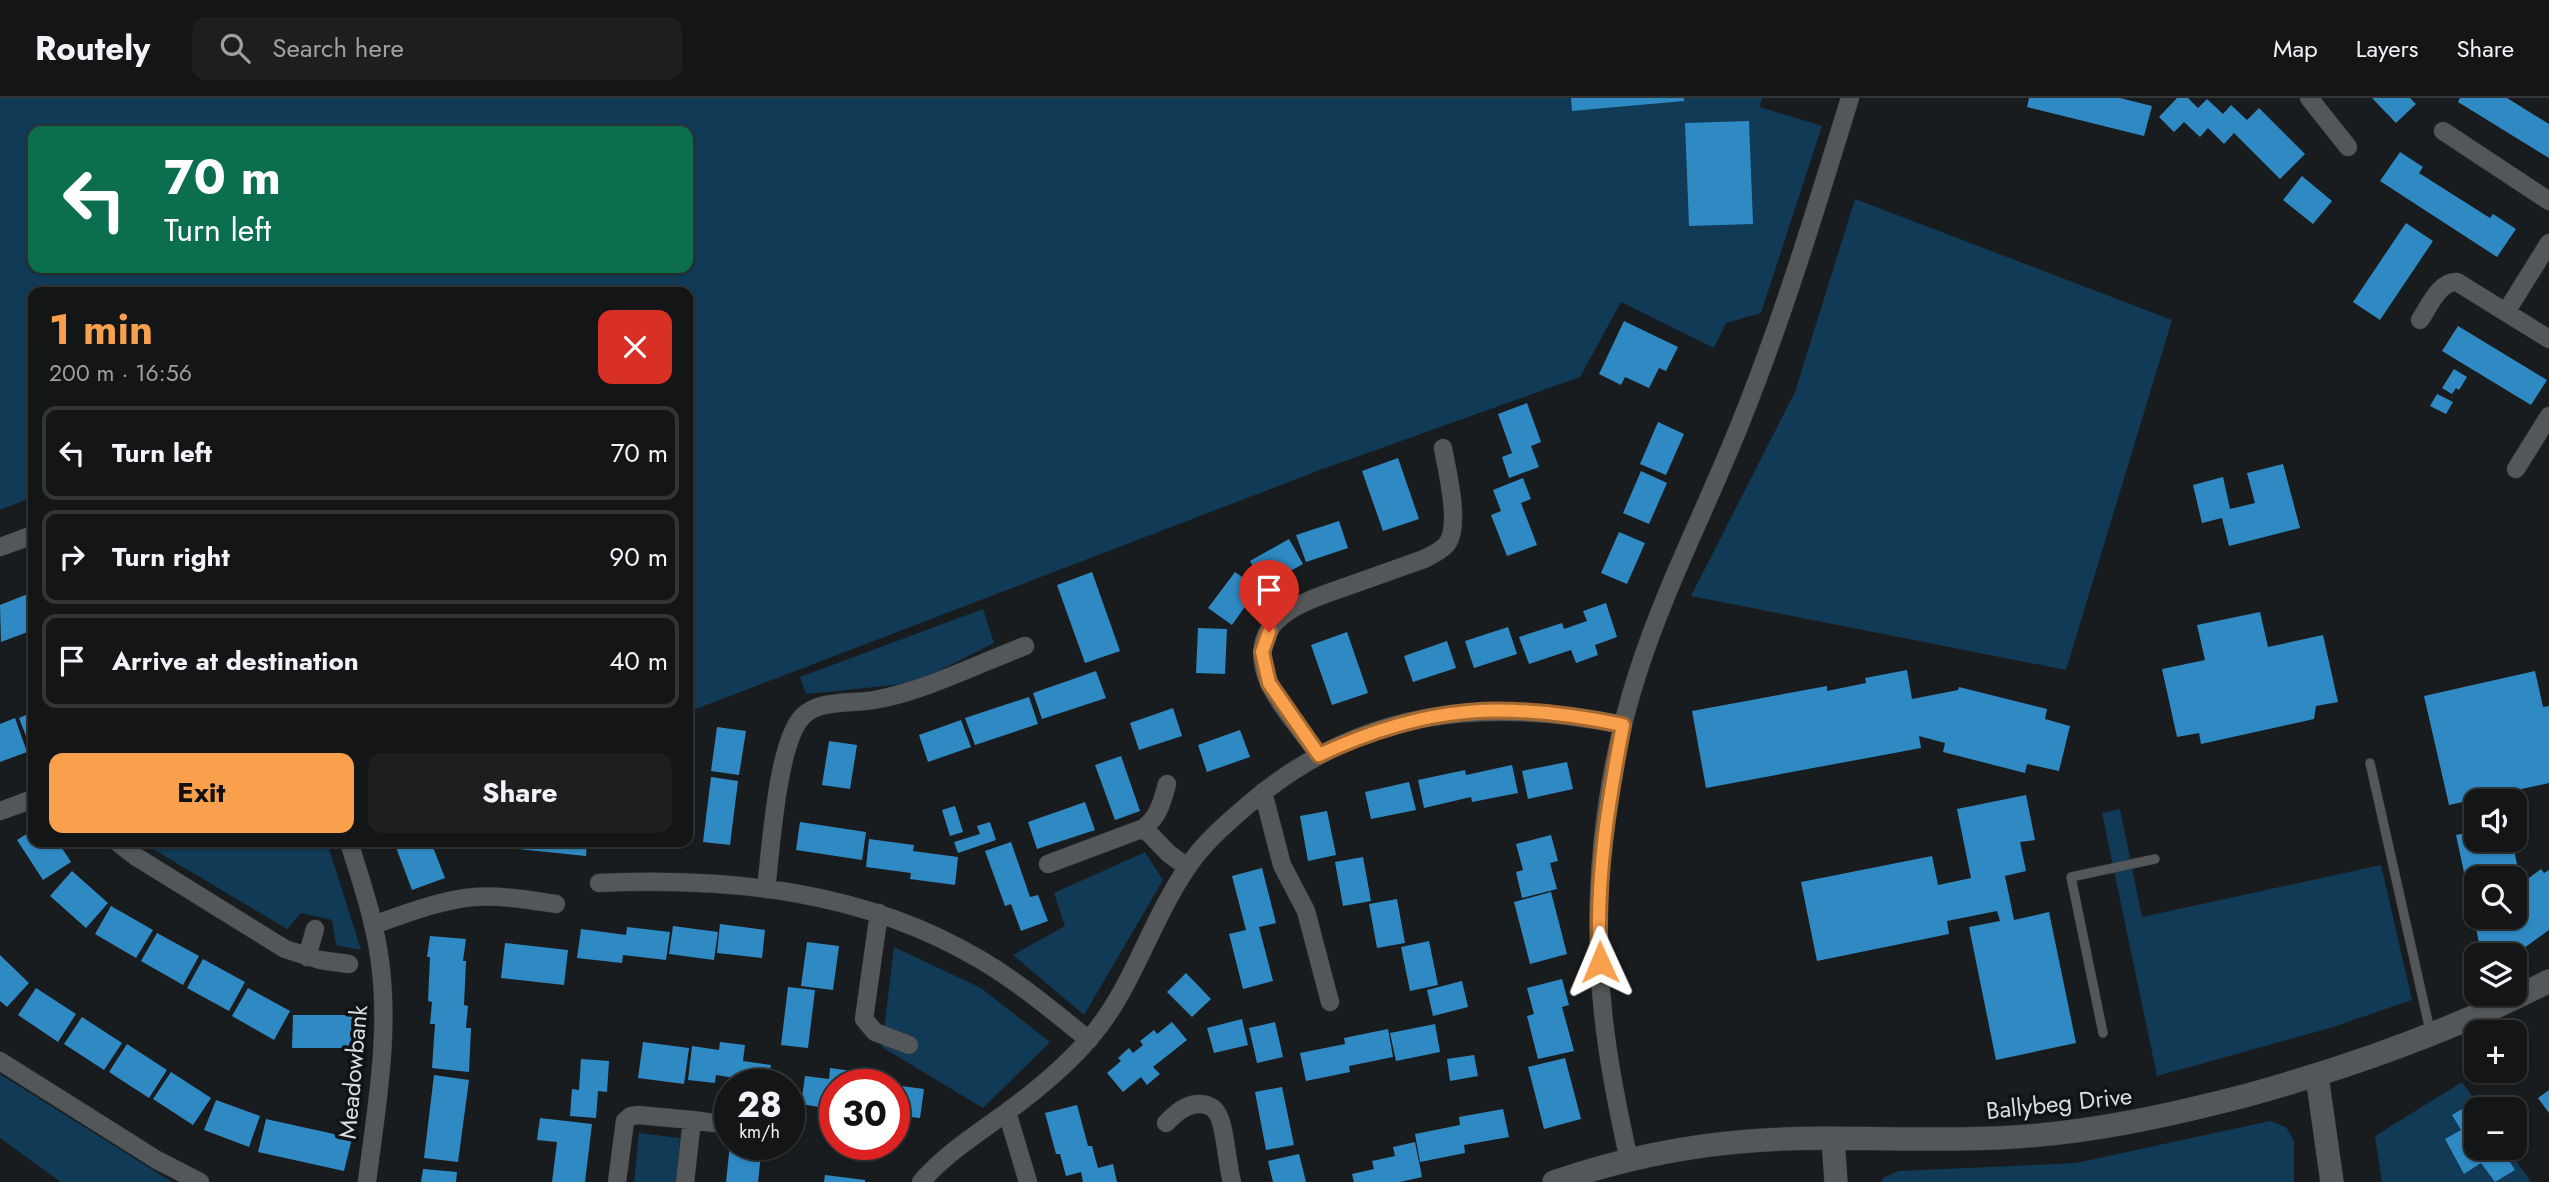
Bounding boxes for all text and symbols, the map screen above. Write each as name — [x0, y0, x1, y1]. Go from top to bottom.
search box — [192, 17, 682, 80]
text: Routely — [35, 25, 150, 72]
icon: search — [216, 29, 254, 67]
text: Search here — [272, 29, 404, 67]
text: Map — [2273, 31, 2318, 66]
text: Layers — [2356, 31, 2418, 66]
text: Share — [2456, 31, 2514, 66]
text: 70 m — [164, 142, 281, 212]
icon: left — [49, 154, 140, 245]
text: Turn left — [164, 207, 271, 253]
text: 1 min — [49, 299, 153, 360]
button: close — [598, 310, 672, 384]
text: 200 m · 16:56 — [49, 356, 192, 390]
icon: left — [53, 434, 91, 472]
text: Turn left — [112, 434, 212, 472]
text: 70 m — [611, 434, 668, 472]
icon: right — [53, 538, 91, 576]
text: Turn right — [112, 538, 230, 576]
text: 90 m — [609, 538, 668, 576]
pin — [1239, 560, 1299, 632]
icon: arrive — [1250, 571, 1288, 609]
icon: arrive — [53, 642, 91, 680]
text: Arrive at destination — [112, 642, 359, 680]
text: 40 m — [609, 642, 668, 680]
button: Exit — [49, 753, 354, 833]
button: Share — [368, 753, 672, 833]
map controls — [2464, 789, 2527, 1160]
button: sound — [2464, 789, 2527, 852]
button: search — [2464, 866, 2527, 929]
position arrow — [1563, 925, 1637, 999]
button: layers — [2464, 943, 2527, 1006]
street label: Meadowbank — [330, 1003, 376, 1141]
button: + — [2464, 1020, 2527, 1083]
speed limit sign: 30 — [819, 1069, 910, 1160]
street label: Ballybeg Drive — [1984, 1078, 2134, 1128]
text: 28 — [737, 1080, 782, 1130]
button: − — [2464, 1097, 2527, 1160]
text: km/h — [739, 1119, 780, 1145]

